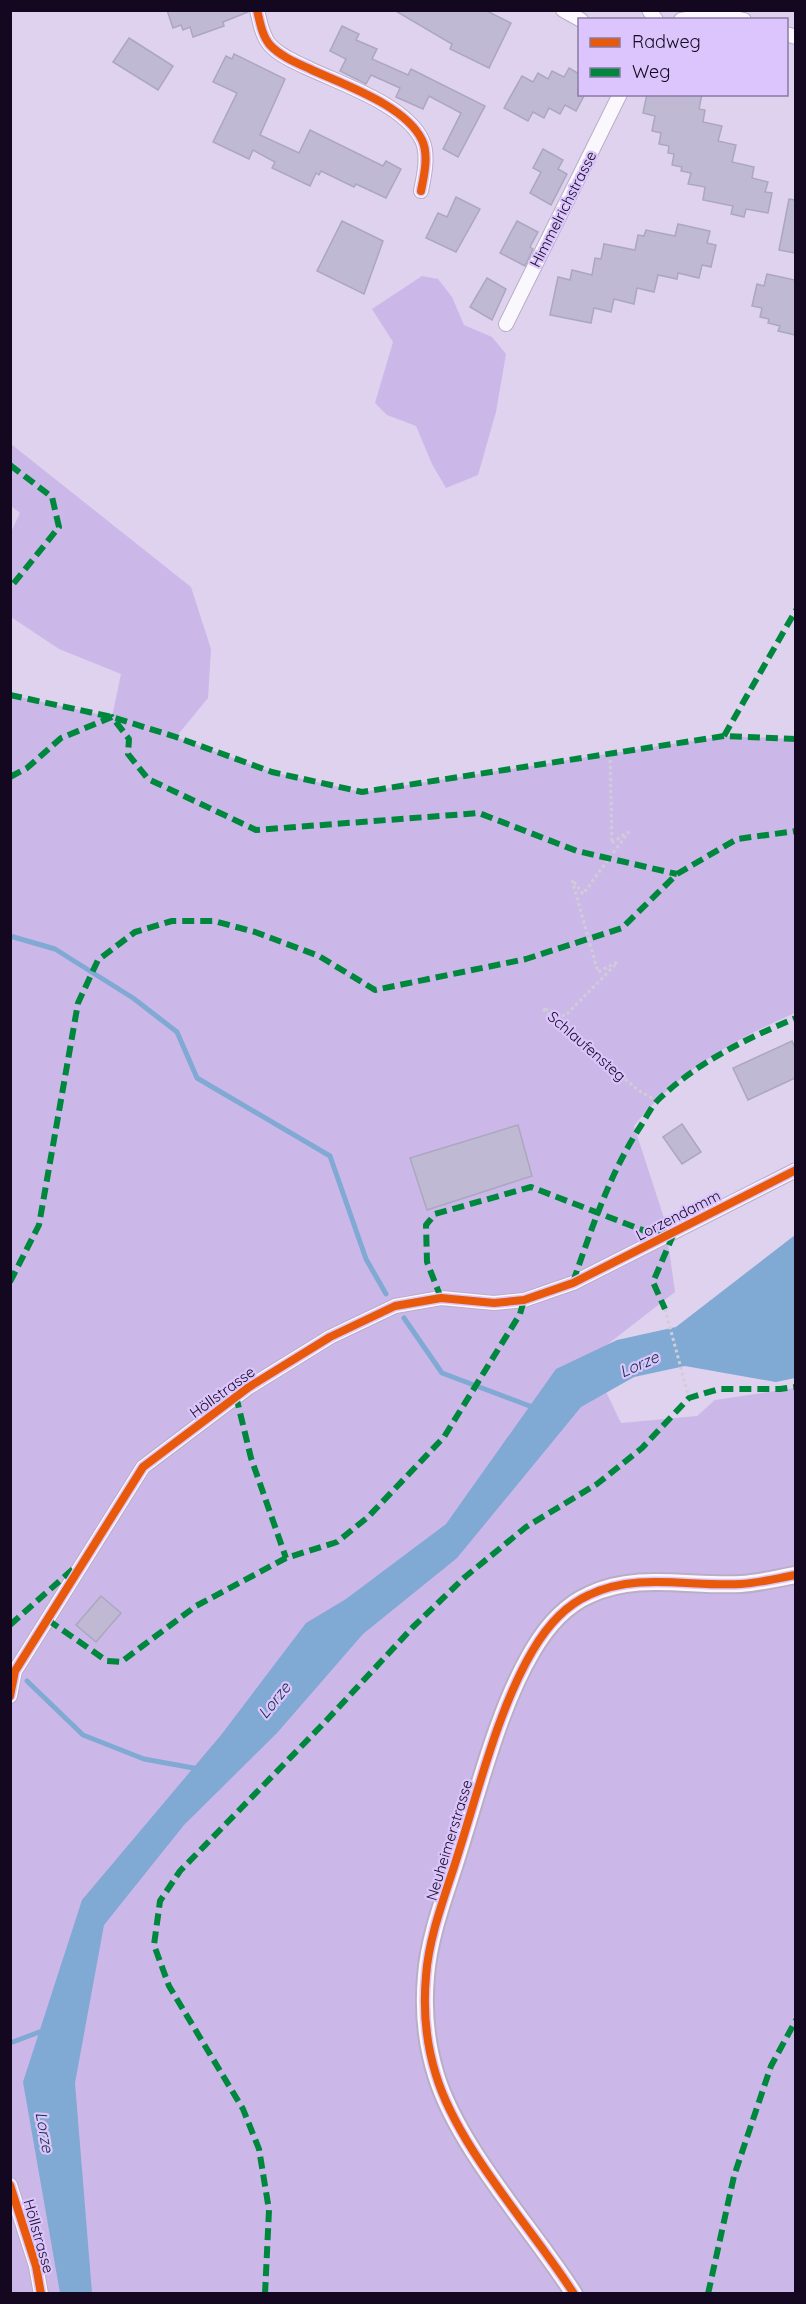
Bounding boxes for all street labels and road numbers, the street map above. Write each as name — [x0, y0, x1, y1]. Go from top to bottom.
street label: Himmelrichstrasse — [525, 148, 601, 270]
street label: Schlaufensteg — [544, 1007, 630, 1085]
street label: Lorzendamm — [632, 1186, 724, 1244]
street label: Höllstrasse — [186, 1362, 258, 1422]
street label: Neuheimerstrasse — [422, 1777, 476, 1903]
street label: Höllstrasse — [19, 2197, 59, 2275]

